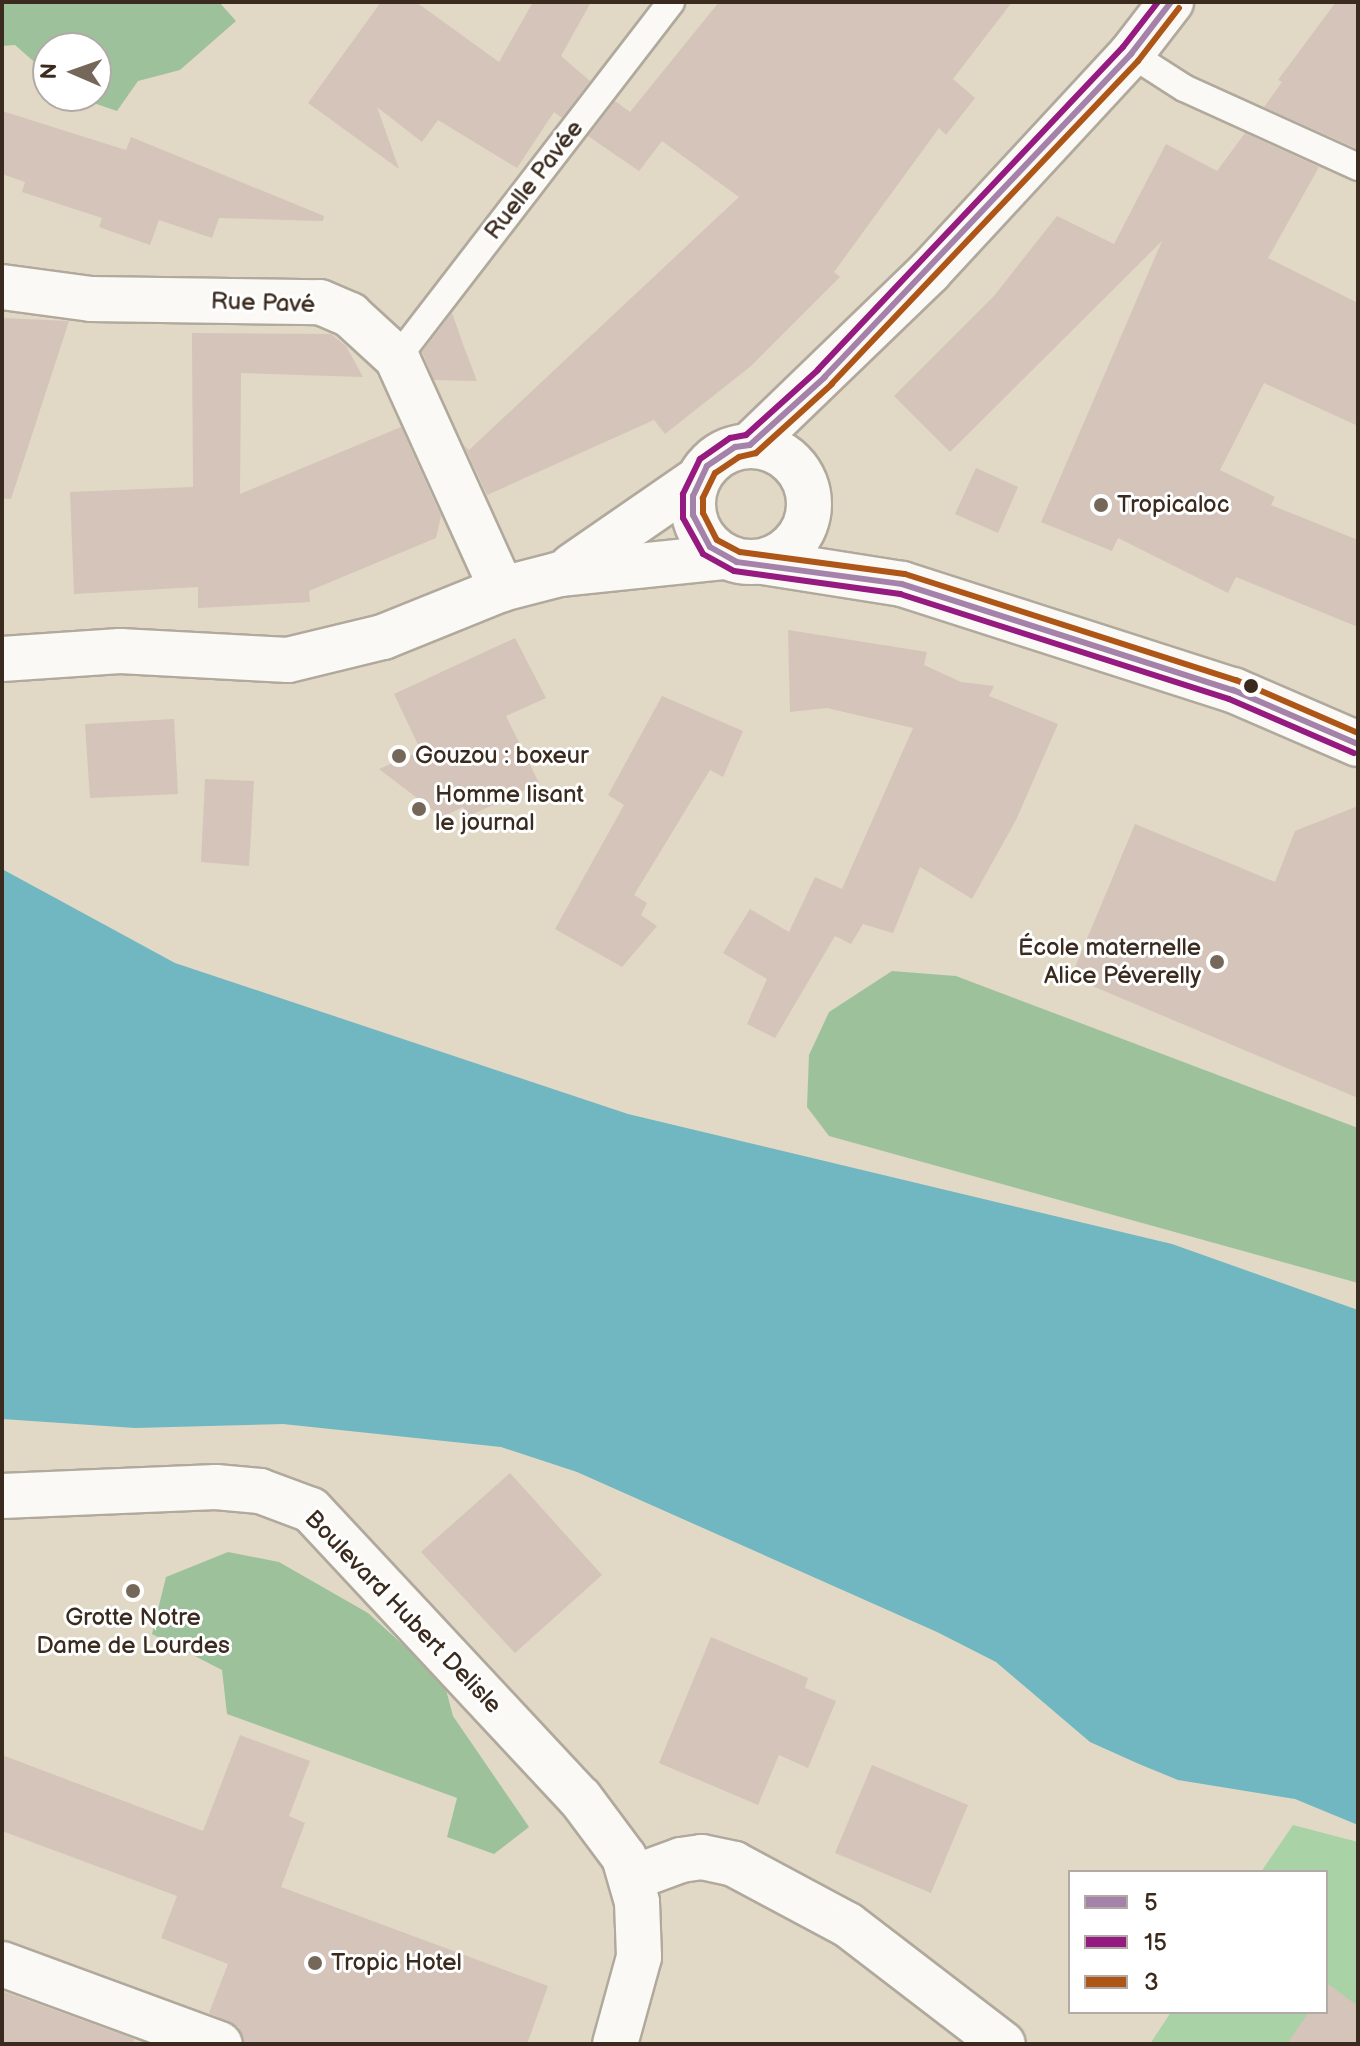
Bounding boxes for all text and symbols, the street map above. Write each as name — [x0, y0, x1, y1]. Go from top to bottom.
north arrow — [32, 32, 112, 112]
text: N — [36, 62, 63, 80]
street label: Ruelle Pavée — [478, 115, 590, 245]
street label: Rue Pavé — [210, 287, 316, 319]
place label: Tropicaloc — [1117, 491, 1230, 519]
marker: Tropicaloc — [1092, 496, 1110, 514]
unlabelled marker — [1243, 678, 1259, 694]
place label: Gouzou : boxeur — [415, 742, 589, 770]
marker: Gouzou : boxeur — [390, 747, 408, 765]
place label: Homme lisant le journal — [435, 781, 584, 837]
marker: Homme lisant le journal — [410, 800, 428, 818]
place label: École maternelle Alice Péverelly — [1018, 934, 1201, 990]
marker: École maternelle Alice Péverelly — [1208, 953, 1226, 971]
street label: Boulevard Hubert Delisle — [299, 1505, 507, 1719]
marker: Grotte Notre Dame de Lourdes — [124, 1582, 142, 1600]
place label: Grotte Notre Dame de Lourdes — [36, 1604, 230, 1660]
legend — [1068, 1870, 1328, 2014]
text: 5 — [1144, 1888, 1158, 1917]
text: 15 — [1144, 1928, 1167, 1957]
place label: Tropic Hotel — [331, 1949, 462, 1977]
marker: Tropic Hotel — [306, 1954, 324, 1972]
text: 3 — [1144, 1968, 1159, 1997]

